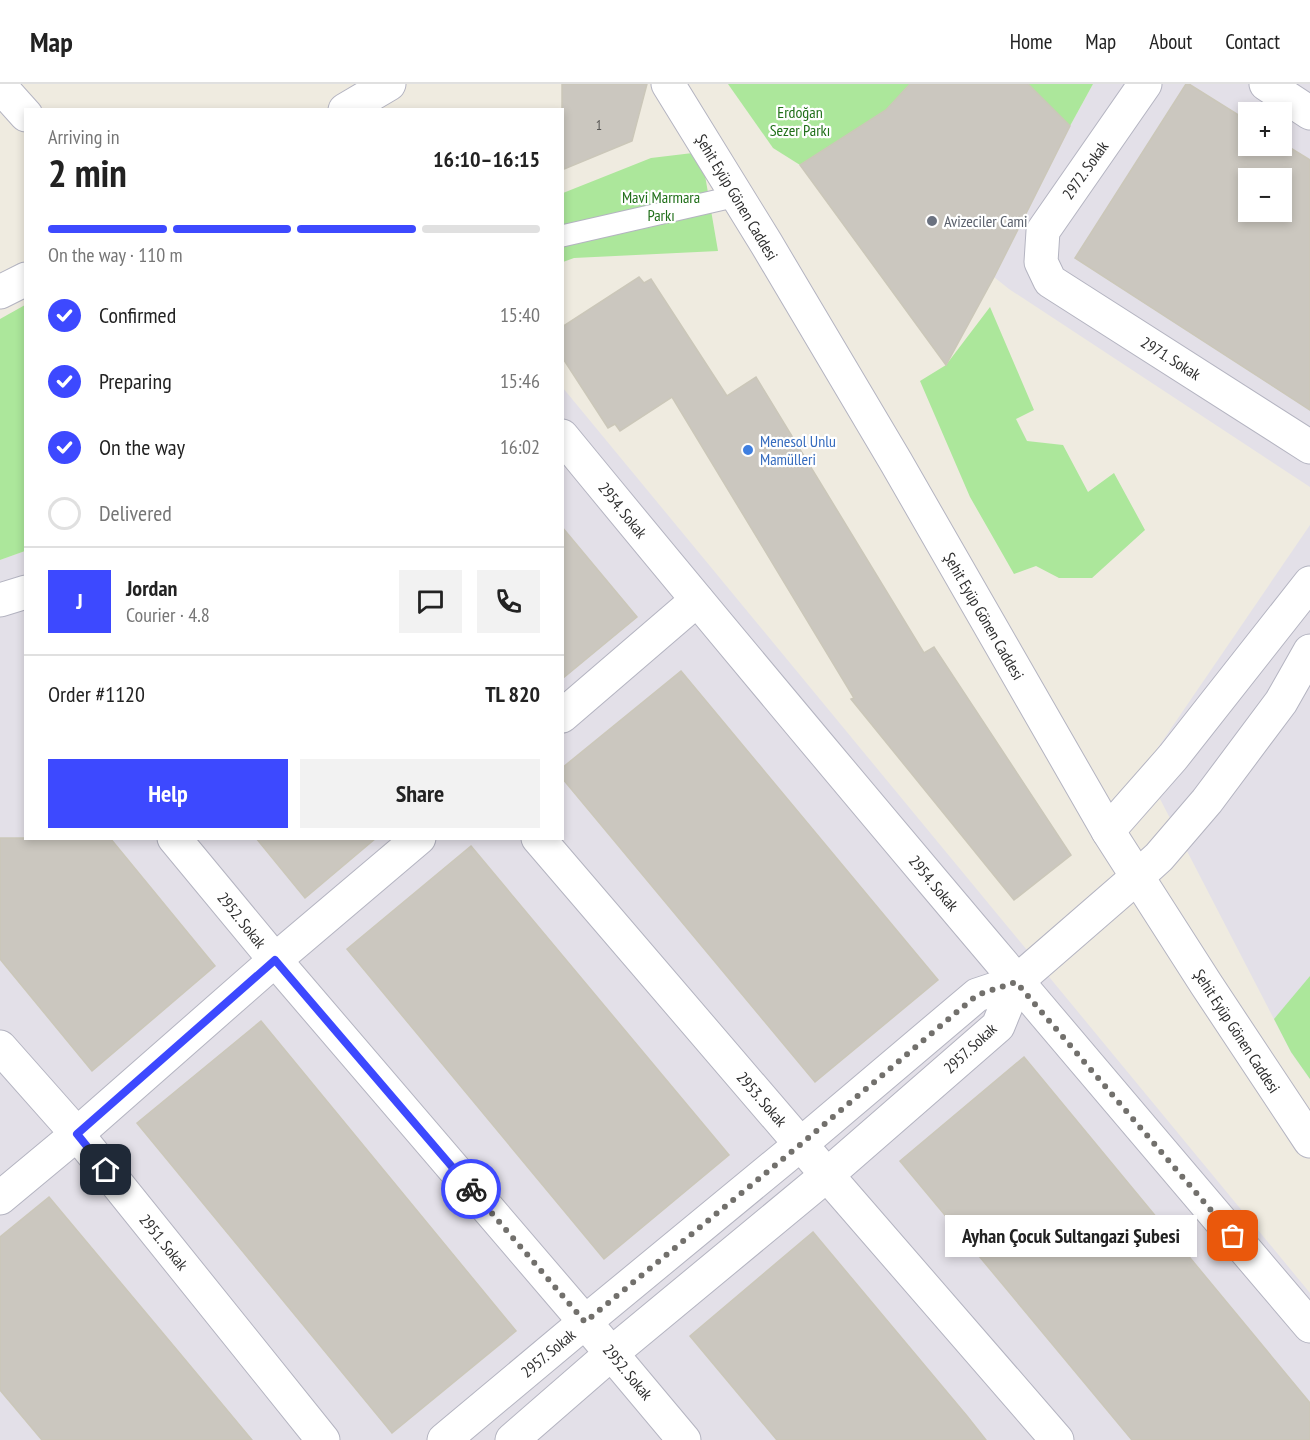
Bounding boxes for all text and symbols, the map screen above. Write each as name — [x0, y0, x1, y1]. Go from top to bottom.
text: Map — [30, 23, 73, 60]
text: Home — [1010, 28, 1052, 55]
text: Map — [1085, 28, 1116, 55]
text: About — [1149, 28, 1192, 55]
text: Contact — [1225, 28, 1280, 55]
park label: Erdoğan Sezer Parkı — [770, 102, 830, 140]
map controls — [1238, 102, 1292, 222]
button: + — [1238, 102, 1292, 156]
house number: 1 — [596, 116, 602, 134]
text: Arriving in — [48, 124, 120, 150]
street label: Şehit Eyüp Gönen Caddesi — [691, 130, 783, 264]
street label: 2972. Sokak — [1058, 136, 1113, 203]
text: 16:10–16:15 — [433, 145, 540, 173]
text: 2 min — [48, 147, 127, 198]
button: − — [1238, 168, 1292, 222]
park label: Mavi Marmara Parkı — [622, 187, 700, 225]
place label: Avizeciler Cami — [944, 211, 1028, 231]
marker: Avizeciler Cami — [925, 214, 939, 228]
text: On the way · 110 m — [48, 242, 183, 268]
icon: check — [48, 299, 81, 332]
text: Confirmed — [99, 301, 176, 329]
text: 15:40 — [500, 302, 540, 328]
street label: 2971. Sokak — [1137, 332, 1205, 385]
icon: check — [48, 365, 81, 398]
text: Preparing — [99, 367, 172, 395]
text: 15:46 — [500, 368, 540, 394]
icon: check — [48, 431, 81, 464]
place label: Menesol Unlu Mamülleri — [760, 431, 836, 469]
text: On the way — [99, 433, 185, 461]
text: 16:02 — [500, 434, 540, 460]
marker: Menesol Unlu Mamülleri — [741, 443, 755, 457]
street label: 2954. Sokak — [594, 478, 652, 543]
text: Delivered — [99, 499, 172, 527]
street label: Şehit Eyüp Gönen Caddesi — [939, 549, 1029, 683]
button: chat — [399, 570, 462, 633]
button: phone — [477, 570, 540, 633]
text: Jordan — [126, 574, 177, 602]
text: J — [76, 587, 83, 615]
text: Courier · 4.8 — [126, 602, 210, 628]
text: Order #1120 — [48, 680, 145, 708]
text: TL 820 — [485, 680, 540, 708]
button: Help — [48, 759, 288, 828]
button: Share — [300, 759, 540, 828]
street label: 2954. Sokak — [905, 851, 964, 916]
street label: 2952. Sokak — [213, 888, 271, 953]
street label: Şehit Eyüp Gönen Caddesi — [1189, 965, 1285, 1097]
street label: 2957. Sokak — [939, 1018, 1001, 1078]
street label: 2953. Sokak — [733, 1067, 792, 1131]
pin — [80, 1144, 131, 1195]
icon: home — [89, 1153, 122, 1186]
courier — [441, 1159, 501, 1219]
icon: bike — [455, 1173, 488, 1206]
street label: 2951. Sokak — [135, 1210, 193, 1275]
pin — [1207, 1210, 1258, 1261]
callout: Ayhan Çocuk Sultangazi Şubesi — [945, 1215, 1197, 1257]
icon: bag — [1216, 1219, 1249, 1252]
text: Ayhan Çocuk Sultangazi Şubesi — [962, 1223, 1180, 1249]
street label: 2957. Sokak — [517, 1324, 580, 1382]
street label: 2952. Sokak — [599, 1340, 658, 1405]

